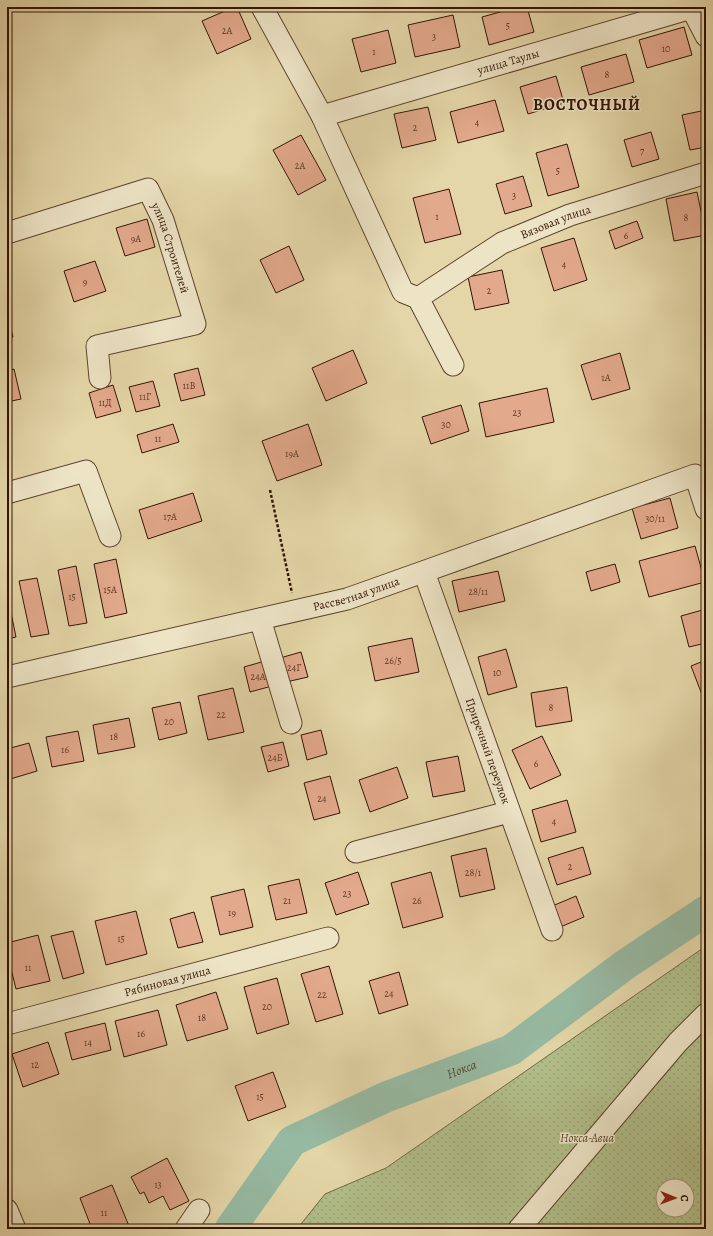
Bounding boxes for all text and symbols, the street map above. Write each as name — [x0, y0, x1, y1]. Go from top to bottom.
house number: 5 — [506, 19, 510, 32]
house number: 2А — [222, 24, 232, 37]
house number: 3 — [432, 30, 436, 43]
house number: 10 — [662, 42, 670, 55]
house number: 1 — [372, 45, 376, 58]
street label: улица Таулы — [474, 45, 541, 78]
house number: 8 — [605, 68, 610, 81]
district label: ВОСТОЧНЫЙ — [533, 94, 641, 116]
house number: 4 — [475, 116, 480, 129]
house number: 2 — [413, 121, 418, 134]
house number: 7 — [640, 144, 645, 157]
house number: 2А — [295, 159, 305, 172]
house number: 5 — [556, 164, 560, 177]
house number: 3 — [512, 189, 516, 202]
street label: улица Строителей — [147, 199, 193, 295]
street label: Вязовая улица — [518, 201, 593, 243]
house number: 1 — [435, 210, 439, 223]
house number: 8 — [684, 211, 689, 224]
house number: 6 — [624, 229, 629, 242]
house number: 9А — [131, 232, 141, 245]
house number: 4 — [562, 258, 567, 271]
house number: 9 — [83, 275, 88, 288]
house number: 2 — [487, 284, 492, 297]
house number: 1А — [601, 371, 611, 384]
house number: 11В — [183, 379, 195, 392]
house number: 11Г — [139, 390, 151, 403]
house number: 11Д — [98, 396, 112, 409]
house number: 23 — [513, 406, 521, 419]
house number: 30 — [441, 418, 451, 431]
house number: 11 — [155, 432, 162, 445]
house number: 19А — [285, 447, 299, 460]
house number: 17А — [163, 510, 177, 523]
house number: 30/11 — [645, 512, 665, 525]
street label: Рассветная улица — [311, 573, 402, 615]
house number: 15А — [103, 583, 117, 596]
house number: 28/11 — [468, 585, 488, 598]
house number: 15 — [68, 590, 76, 603]
house number: 26/5 — [385, 654, 401, 667]
house number: 24Г — [287, 661, 301, 674]
house number: 10 — [493, 666, 501, 679]
house number: 24А — [250, 670, 266, 683]
street label: Приречный переулок — [462, 696, 514, 806]
house number: 8 — [549, 701, 554, 714]
house number: 22 — [216, 708, 226, 721]
house number: 20 — [164, 715, 174, 728]
house number: 18 — [110, 730, 118, 743]
house number: 16 — [61, 743, 69, 756]
house number: 24Б — [267, 751, 283, 764]
house number: 6 — [534, 757, 539, 770]
house number: 24 — [317, 792, 327, 805]
house number: 4 — [552, 815, 557, 828]
house number: 2 — [568, 860, 573, 873]
house number: 28/1 — [465, 866, 482, 879]
house number: 23 — [343, 887, 351, 900]
house number: 21 — [283, 894, 292, 907]
house number: 26 — [412, 894, 422, 907]
house number: 19 — [228, 906, 236, 919]
house number: 15 — [117, 932, 125, 945]
house number: 11 — [25, 961, 32, 974]
street label: Рябиновая улица — [122, 962, 213, 1000]
house number: 24 — [384, 987, 394, 1000]
house number: 22 — [317, 988, 327, 1001]
house number: 20 — [262, 1000, 272, 1013]
house number: 18 — [198, 1011, 206, 1024]
house number: 16 — [137, 1027, 145, 1040]
house number: 14 — [84, 1036, 92, 1049]
water label: Нокса — [444, 1055, 479, 1082]
house number: 12 — [31, 1058, 39, 1071]
house number: 15 — [256, 1090, 264, 1103]
park label: Нокса-Авиа — [560, 1130, 614, 1146]
house number: 13 — [154, 1178, 162, 1191]
north arrow — [655, 1178, 695, 1218]
text: С — [677, 1195, 692, 1202]
house number: 11 — [101, 1206, 108, 1219]

